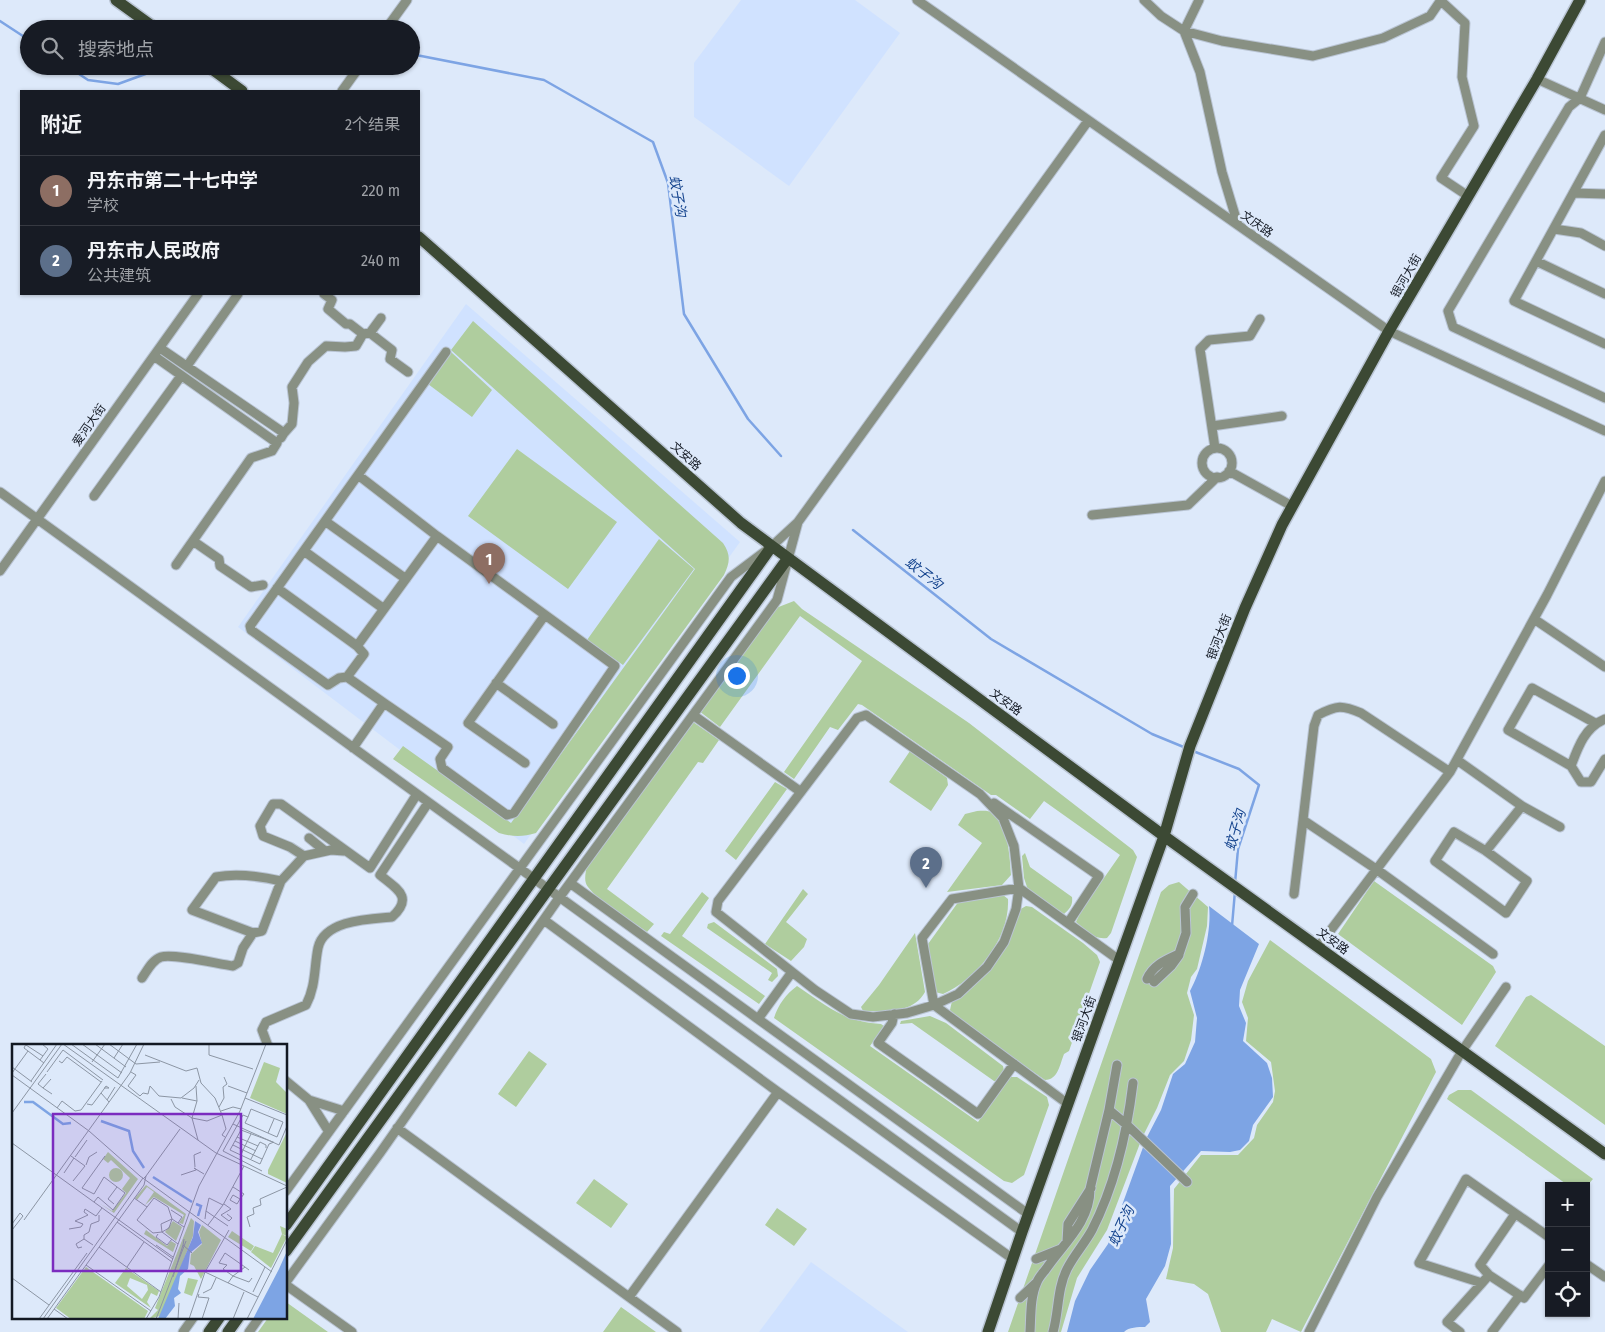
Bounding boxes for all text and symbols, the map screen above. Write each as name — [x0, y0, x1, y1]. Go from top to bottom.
search box — [20, 20, 420, 75]
icon: search — [38, 34, 66, 62]
text: 搜索地点 — [78, 38, 154, 61]
text: 附近 — [40, 112, 82, 138]
text: 2个结果 — [345, 115, 400, 134]
text: 丹东市第二十七中学 — [87, 169, 258, 192]
water label: 蚊子沟 — [665, 174, 690, 220]
text: 1 — [53, 181, 59, 200]
text: 220 m — [361, 181, 400, 200]
text: 学校 — [87, 196, 119, 215]
street label: 文庆路 — [1238, 208, 1276, 240]
text: 丹东市人民政府 — [87, 239, 220, 262]
text: 2 — [52, 251, 60, 270]
text: 240 m — [361, 251, 400, 270]
street label: 银河大街 — [1388, 252, 1424, 300]
text: 公共建筑 — [87, 266, 151, 285]
street label: 爱河大街 — [69, 401, 109, 449]
street label: 文安路 — [668, 439, 704, 473]
pin: 1 — [473, 543, 505, 584]
water label: 蚊子沟 — [902, 554, 947, 594]
street label: 银河大街 — [1204, 612, 1234, 662]
your location — [724, 663, 750, 689]
street label: 文安路 — [987, 686, 1025, 718]
water label: 蚊子沟 — [1222, 806, 1250, 853]
pin: 2 — [910, 847, 942, 888]
street label: 文安路 — [1314, 925, 1352, 957]
street label: 银河大街 — [1069, 994, 1099, 1044]
inset map — [12, 1044, 288, 1320]
map controls — [1545, 1182, 1590, 1317]
button: + — [1545, 1182, 1590, 1227]
water label: 蚊子沟 — [1105, 1202, 1139, 1249]
button: − — [1545, 1227, 1590, 1272]
button: locate — [1545, 1272, 1590, 1317]

